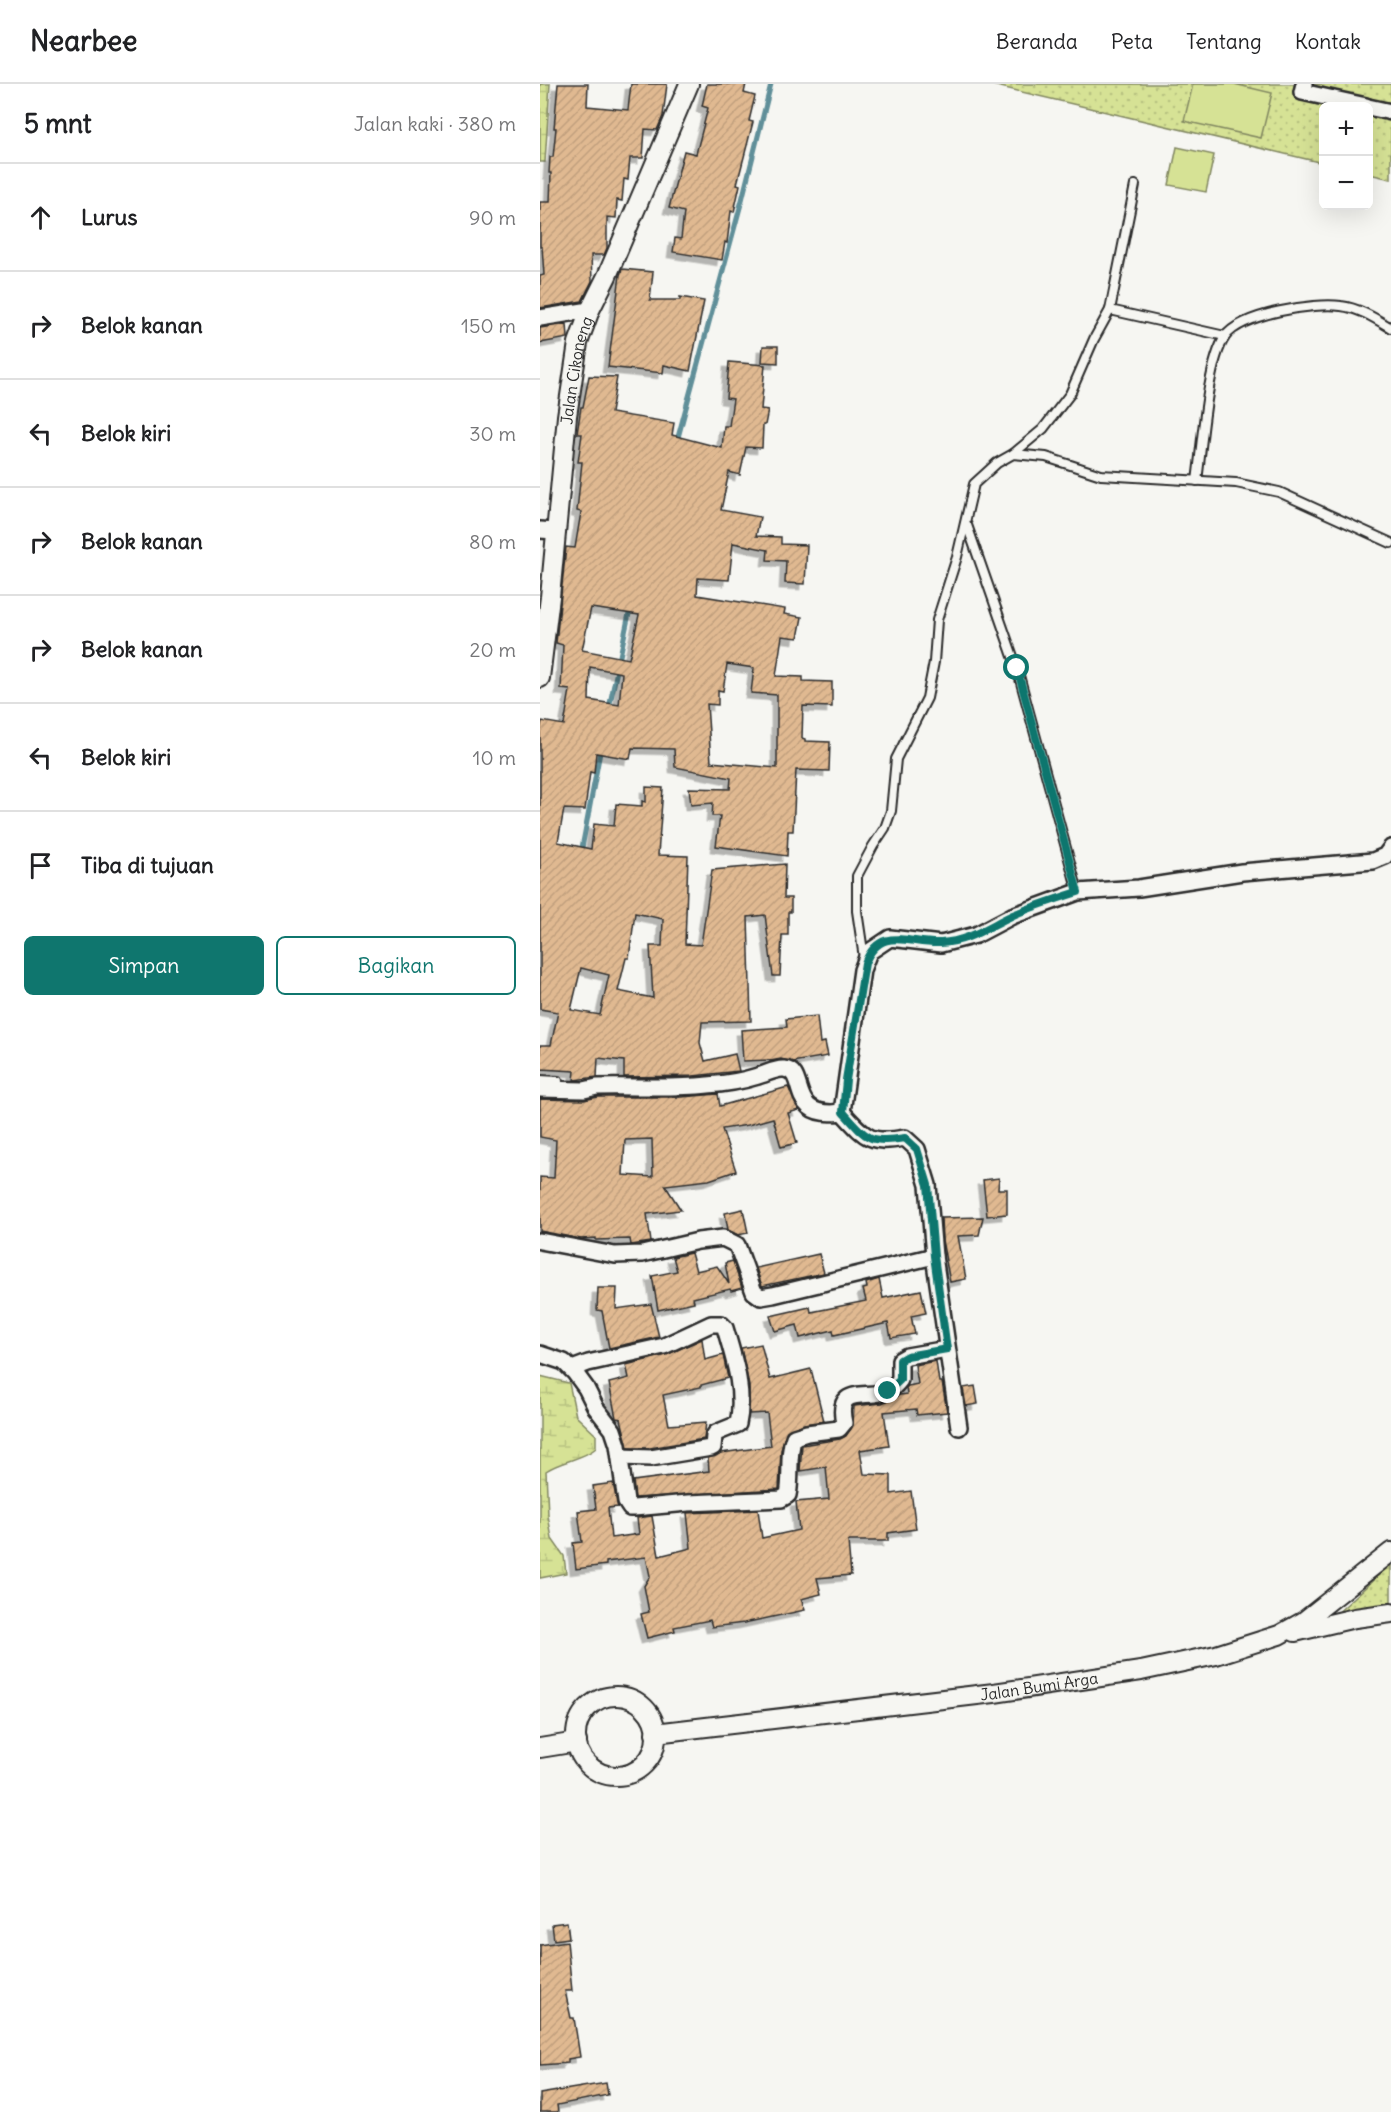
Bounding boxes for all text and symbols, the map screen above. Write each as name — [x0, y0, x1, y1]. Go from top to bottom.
text: Nearbee — [30, 23, 137, 59]
text: Beranda — [996, 28, 1078, 55]
text: Peta — [1111, 28, 1153, 55]
text: Tentang — [1186, 28, 1262, 55]
text: Kontak — [1295, 28, 1361, 55]
map controls — [1319, 102, 1373, 210]
button: + — [1319, 102, 1373, 156]
text: 5 mnt — [24, 107, 92, 140]
text: Jalan kaki · 380 m — [354, 111, 516, 136]
button: − — [1319, 156, 1373, 210]
icon: ahead — [24, 201, 57, 234]
text: Lurus — [81, 203, 137, 231]
text: 90 m — [469, 205, 516, 230]
icon: right — [24, 309, 57, 342]
text: Belok kanan — [81, 311, 203, 339]
text: 150 m — [461, 313, 516, 338]
street label: Jalan Cikoneng — [556, 313, 597, 425]
icon: left — [24, 417, 57, 450]
text: Belok kiri — [81, 419, 171, 447]
text: 30 m — [469, 421, 516, 446]
icon: right — [24, 525, 57, 558]
text: Belok kanan — [81, 527, 203, 555]
text: 80 m — [469, 529, 516, 554]
icon: right — [24, 633, 57, 666]
text: Belok kanan — [81, 635, 203, 663]
text: 20 m — [470, 637, 516, 662]
route start — [1003, 654, 1029, 680]
icon: left — [24, 741, 57, 774]
text: Belok kiri — [81, 743, 171, 771]
text: 10 m — [473, 745, 516, 770]
icon: arrive — [24, 849, 57, 882]
text: Tiba di tujuan — [81, 851, 214, 879]
button: Simpan — [24, 936, 264, 995]
button: Bagikan — [276, 936, 516, 995]
route end — [874, 1377, 900, 1403]
street label: Jalan Bumi Arga — [979, 1668, 1100, 1705]

